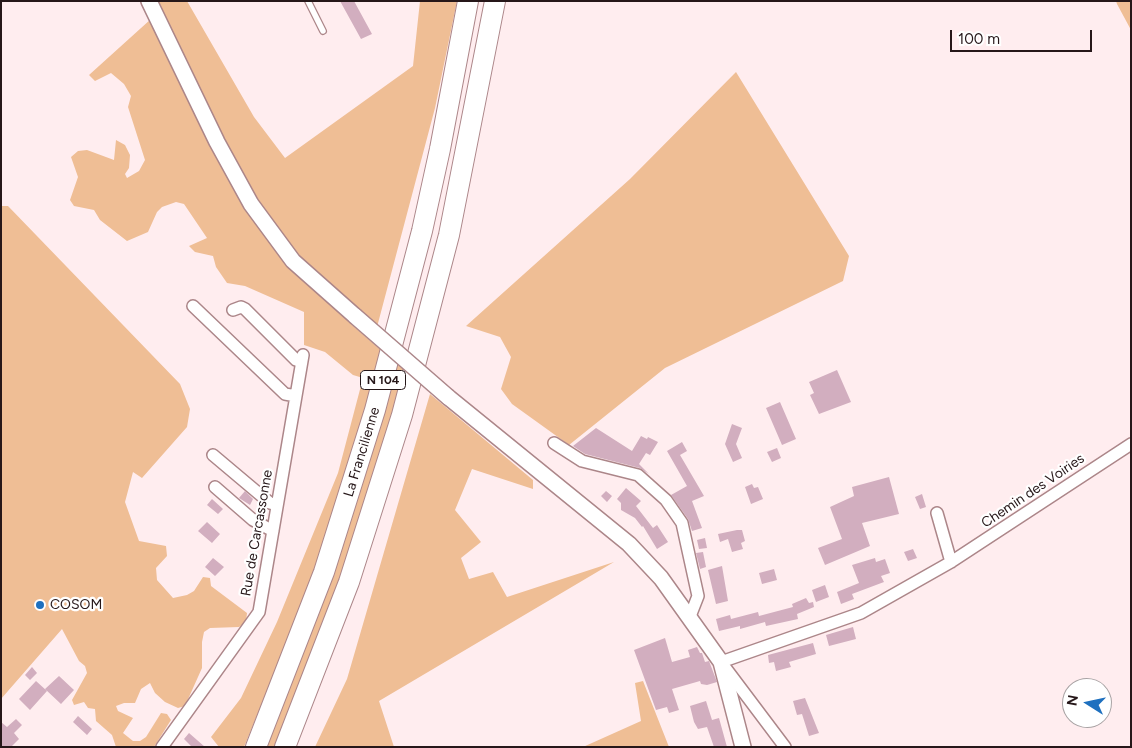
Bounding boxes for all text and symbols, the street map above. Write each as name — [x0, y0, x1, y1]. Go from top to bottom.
scale bar — [952, 20, 1094, 52]
text: 100 m — [958, 30, 1000, 48]
road number: N 104 — [360, 370, 406, 390]
street label: La Francilienne — [340, 405, 384, 499]
street label: Chemin des Voiries — [978, 450, 1088, 532]
street label: Rue de Carcassonne — [238, 468, 276, 598]
place label: COSOM — [50, 597, 102, 613]
marker: COSOM — [34, 599, 46, 611]
north arrow — [1062, 678, 1112, 728]
text: N — [1063, 694, 1082, 707]

